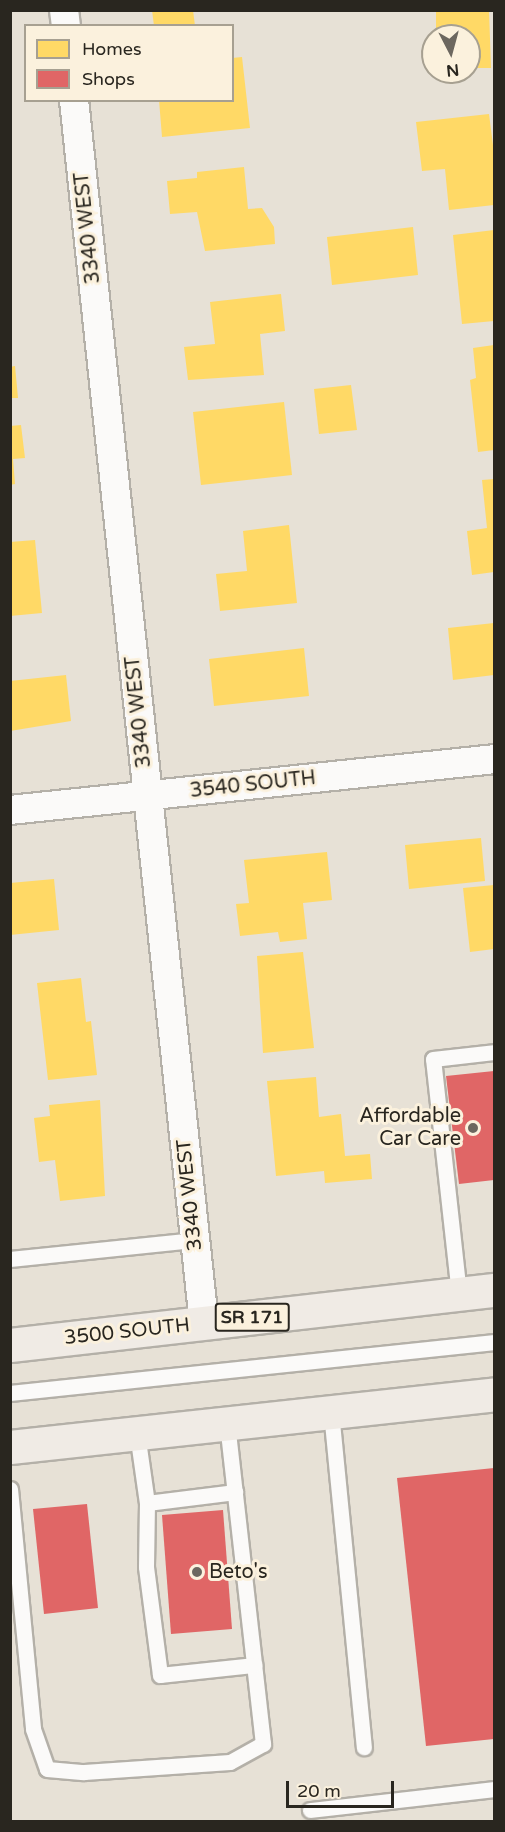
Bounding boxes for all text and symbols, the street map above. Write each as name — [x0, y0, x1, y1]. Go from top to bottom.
legend — [24, 24, 234, 102]
north arrow — [421, 24, 481, 84]
text: Homes — [82, 38, 142, 60]
text: N — [445, 59, 460, 81]
text: Shops — [82, 68, 135, 90]
street label: 3340 WEST — [70, 171, 106, 285]
street label: 3340 WEST — [121, 655, 157, 769]
street label: 3540 SOUTH — [189, 766, 317, 804]
place label: Affordable Car Care — [359, 1104, 461, 1151]
marker: Affordable Car Care — [466, 1121, 480, 1135]
street label: 3340 WEST — [172, 1138, 208, 1252]
road number: SR 171 — [214, 1302, 290, 1332]
street label: 3500 SOUTH — [63, 1313, 191, 1351]
place label: Beto's — [209, 1560, 268, 1584]
marker: Beto's — [190, 1565, 204, 1579]
scale bar — [289, 1769, 397, 1807]
text: 20 m — [297, 1780, 341, 1802]

